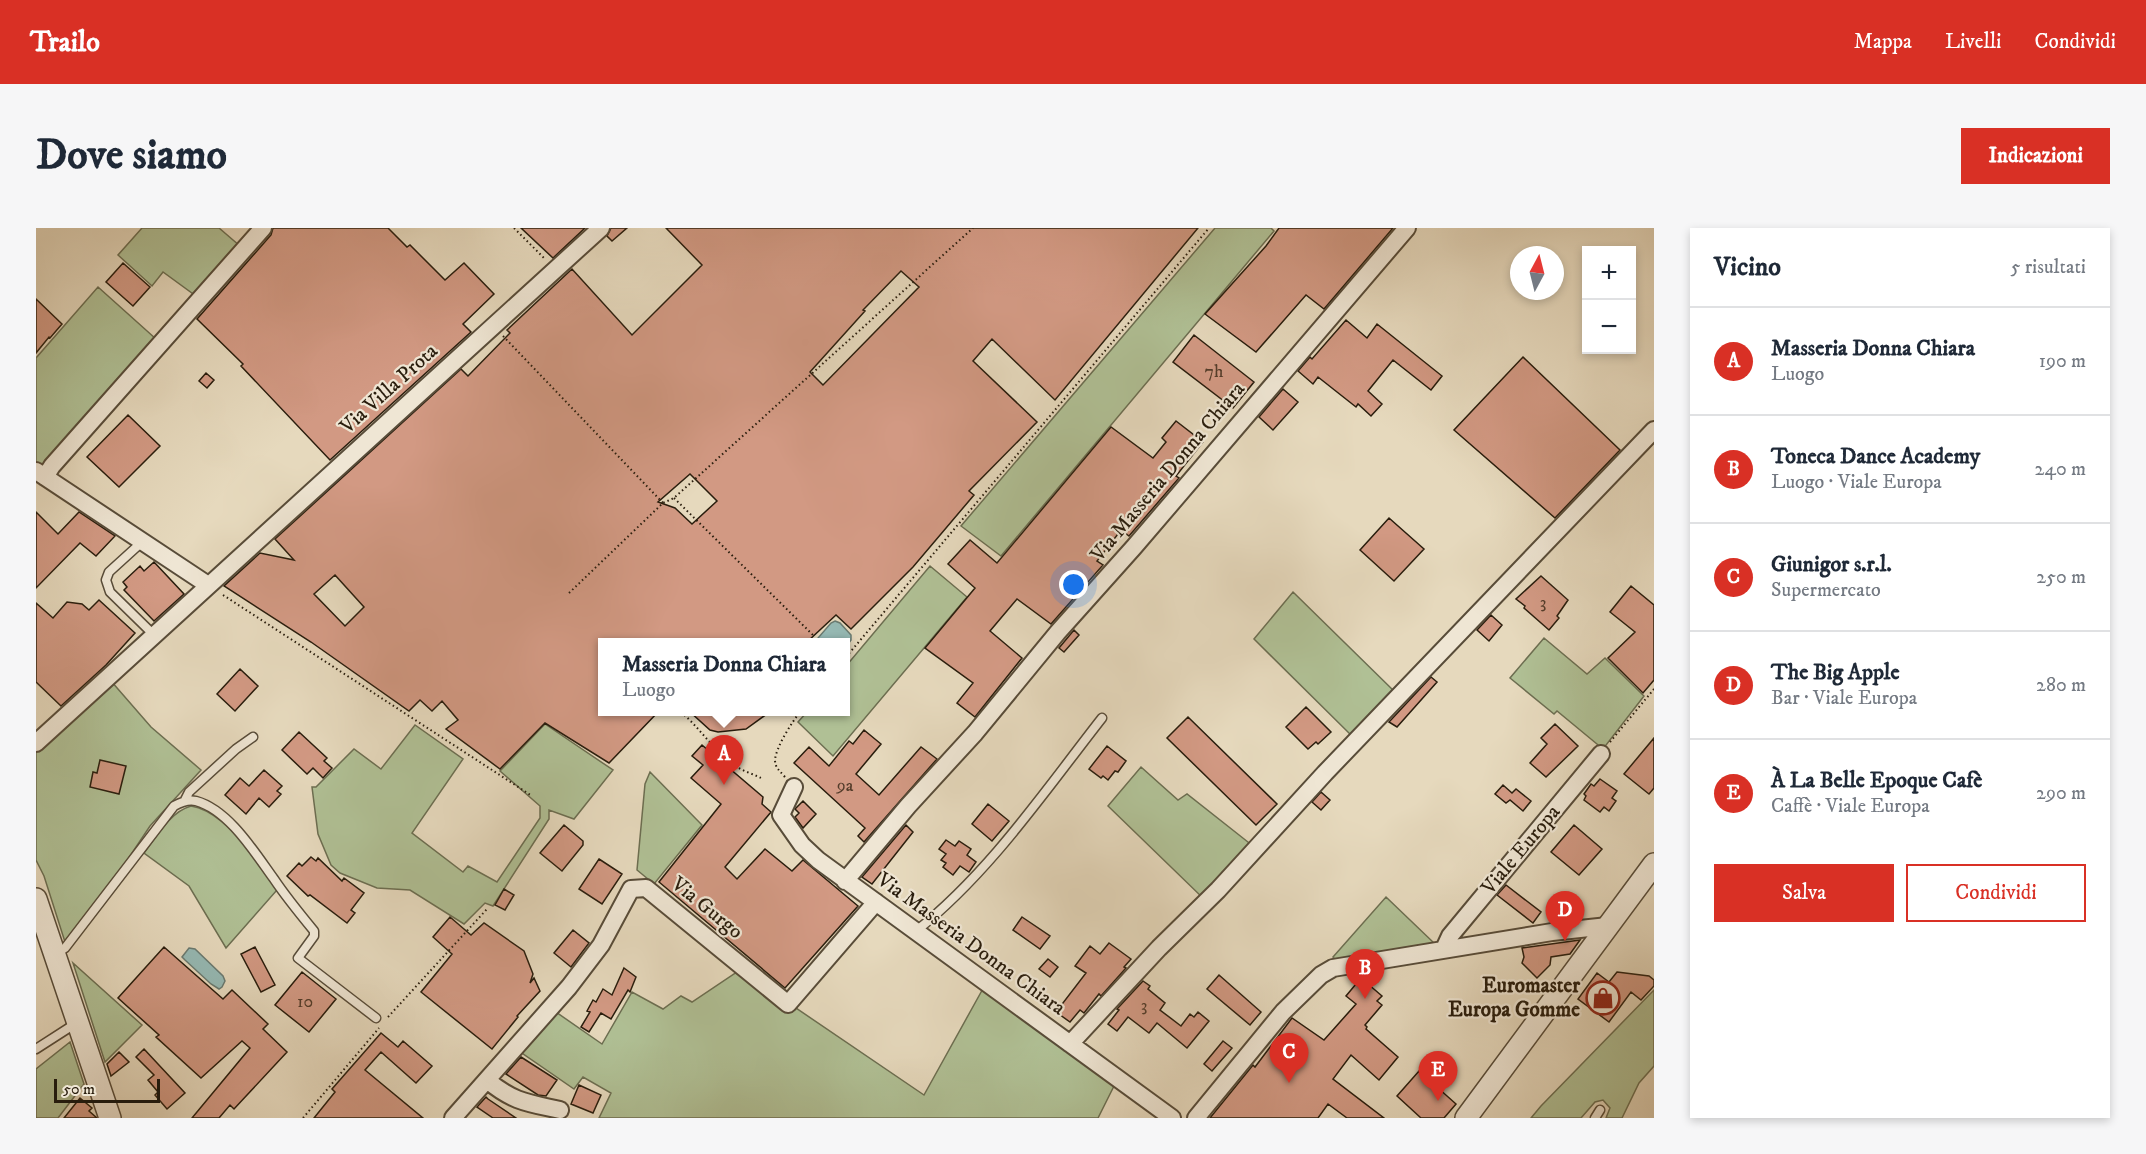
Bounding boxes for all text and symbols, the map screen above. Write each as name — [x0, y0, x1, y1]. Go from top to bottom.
text: Trailo — [30, 25, 100, 60]
text: Mappa — [1854, 29, 1912, 55]
text: Livelli — [1945, 29, 2001, 55]
text: Condividi — [2034, 29, 2116, 55]
button: Indicazioni — [1961, 128, 2110, 184]
text: Dove siamo — [36, 130, 227, 182]
north arrow — [1510, 246, 1564, 300]
map controls — [1582, 246, 1636, 354]
button: + — [1582, 246, 1636, 300]
text: Vicino — [1714, 251, 1781, 284]
text: 5 risultati — [2010, 255, 2086, 280]
button: − — [1582, 300, 1636, 354]
text: Masseria Donna Chiara — [1771, 335, 1975, 362]
street label: Via Villa Prota — [334, 338, 443, 440]
text: A — [1727, 349, 1740, 374]
text: 190 m — [2039, 349, 2086, 374]
house number: 7h — [1205, 361, 1224, 383]
text: Luogo — [1771, 362, 1824, 387]
street label: Via Masseria Donna Chiara — [1085, 377, 1251, 568]
text: Toneca Dance Academy — [1771, 443, 1980, 470]
text: B — [1727, 457, 1740, 482]
text: 240 m — [2035, 457, 2086, 482]
text: Luogo · Viale Europa — [1771, 470, 1942, 495]
text: Giunigor s.r.l. — [1771, 551, 1892, 578]
text: C — [1727, 565, 1740, 590]
text: 250 m — [2036, 565, 2086, 590]
your location — [1059, 570, 1088, 599]
text: Supermercato — [1771, 578, 1881, 603]
house number: 3 — [1540, 592, 1546, 614]
popup — [598, 638, 850, 716]
text: Masseria Donna Chiara — [622, 651, 826, 678]
text: The Big Apple — [1771, 659, 1900, 686]
text: D — [1726, 673, 1741, 698]
text: 280 m — [2036, 673, 2086, 698]
text: Luogo — [622, 678, 675, 703]
text: Bar · Viale Europa — [1771, 686, 1917, 711]
pin: A — [704, 736, 744, 785]
text: À La Belle Epoque Cafè — [1771, 767, 1982, 794]
house number: 9a — [836, 775, 854, 797]
text: E — [1726, 781, 1741, 806]
text: 290 m — [2036, 781, 2086, 806]
text: Caffè · Viale Europa — [1771, 794, 1930, 819]
street label: Viale Europa — [1475, 800, 1566, 901]
button: Salva — [1714, 864, 1894, 922]
button: Condividi — [1906, 864, 2086, 922]
street label: Via Masseria Donna Chiara — [871, 866, 1070, 1021]
street label: Via Gurgo — [665, 871, 748, 945]
pin: D — [1546, 892, 1585, 941]
pin: B — [1346, 950, 1384, 999]
place label: Euromaster Europa Gomme — [1448, 973, 1581, 1023]
shop icon: Euromaster Europa Gomme — [1585, 980, 1621, 1016]
house number: 10 — [297, 991, 313, 1013]
house number: 3 — [1141, 995, 1147, 1017]
pin: C — [1270, 1034, 1308, 1083]
pin: E — [1418, 1052, 1458, 1101]
scale bar — [54, 1076, 160, 1104]
text: 50 m — [63, 1079, 95, 1099]

